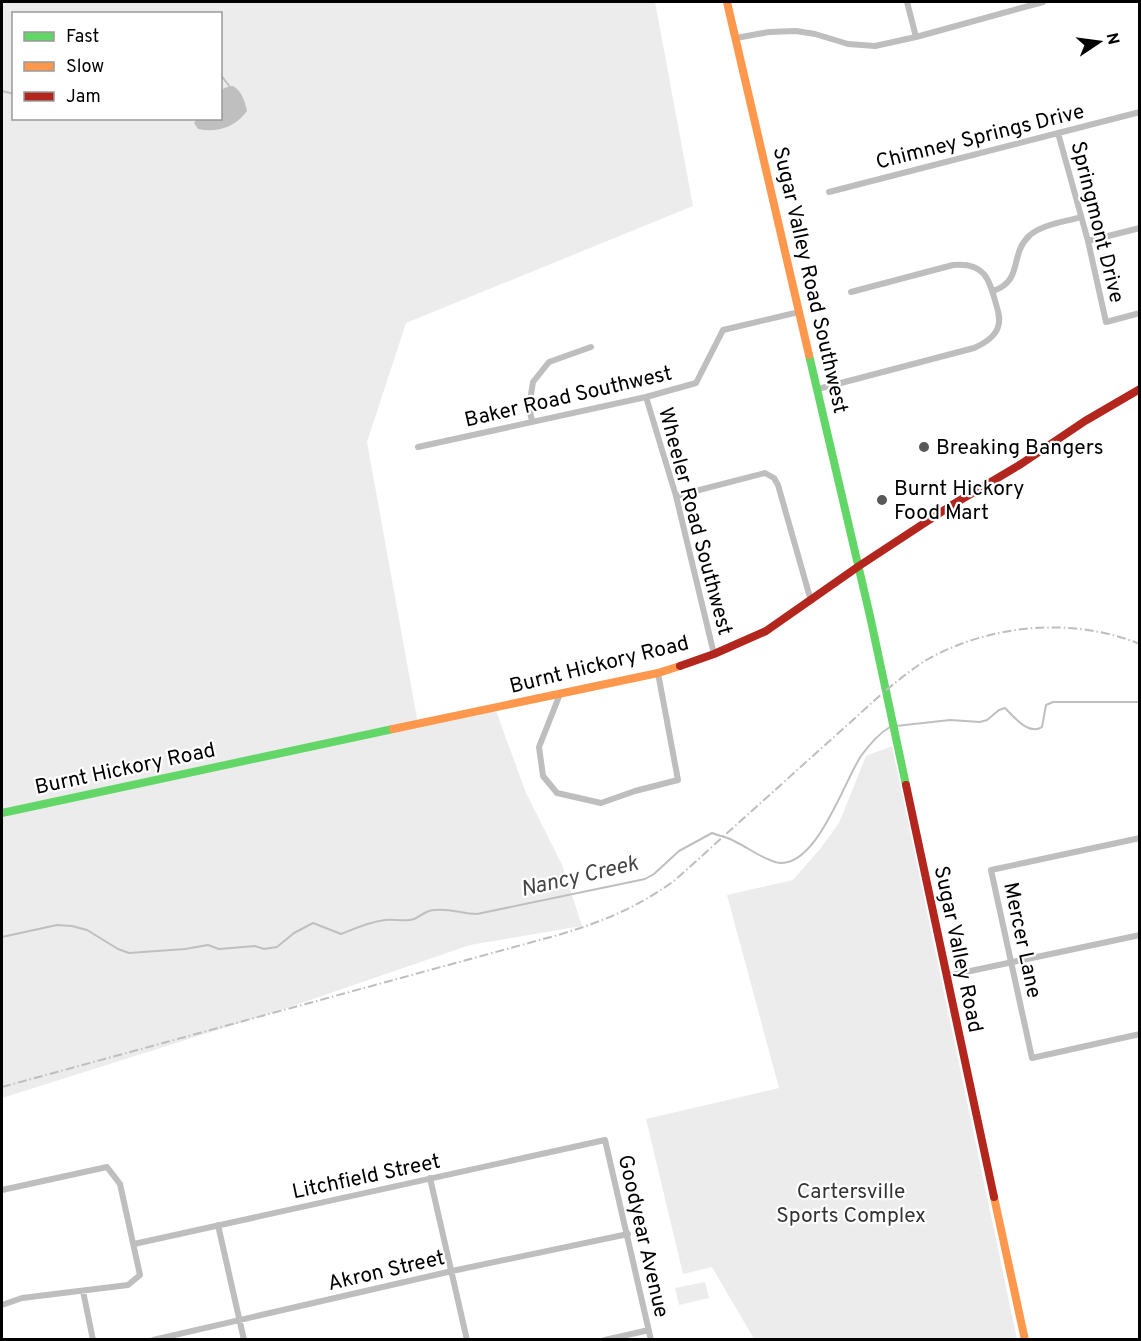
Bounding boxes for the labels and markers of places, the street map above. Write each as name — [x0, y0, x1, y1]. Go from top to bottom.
place label: Breaking Bangers — [936, 435, 1104, 462]
marker: Breaking Bangers — [917, 440, 931, 454]
place label: Burnt Hickory Food Mart — [894, 476, 1024, 527]
marker: Burnt Hickory Food Mart — [875, 493, 889, 507]

